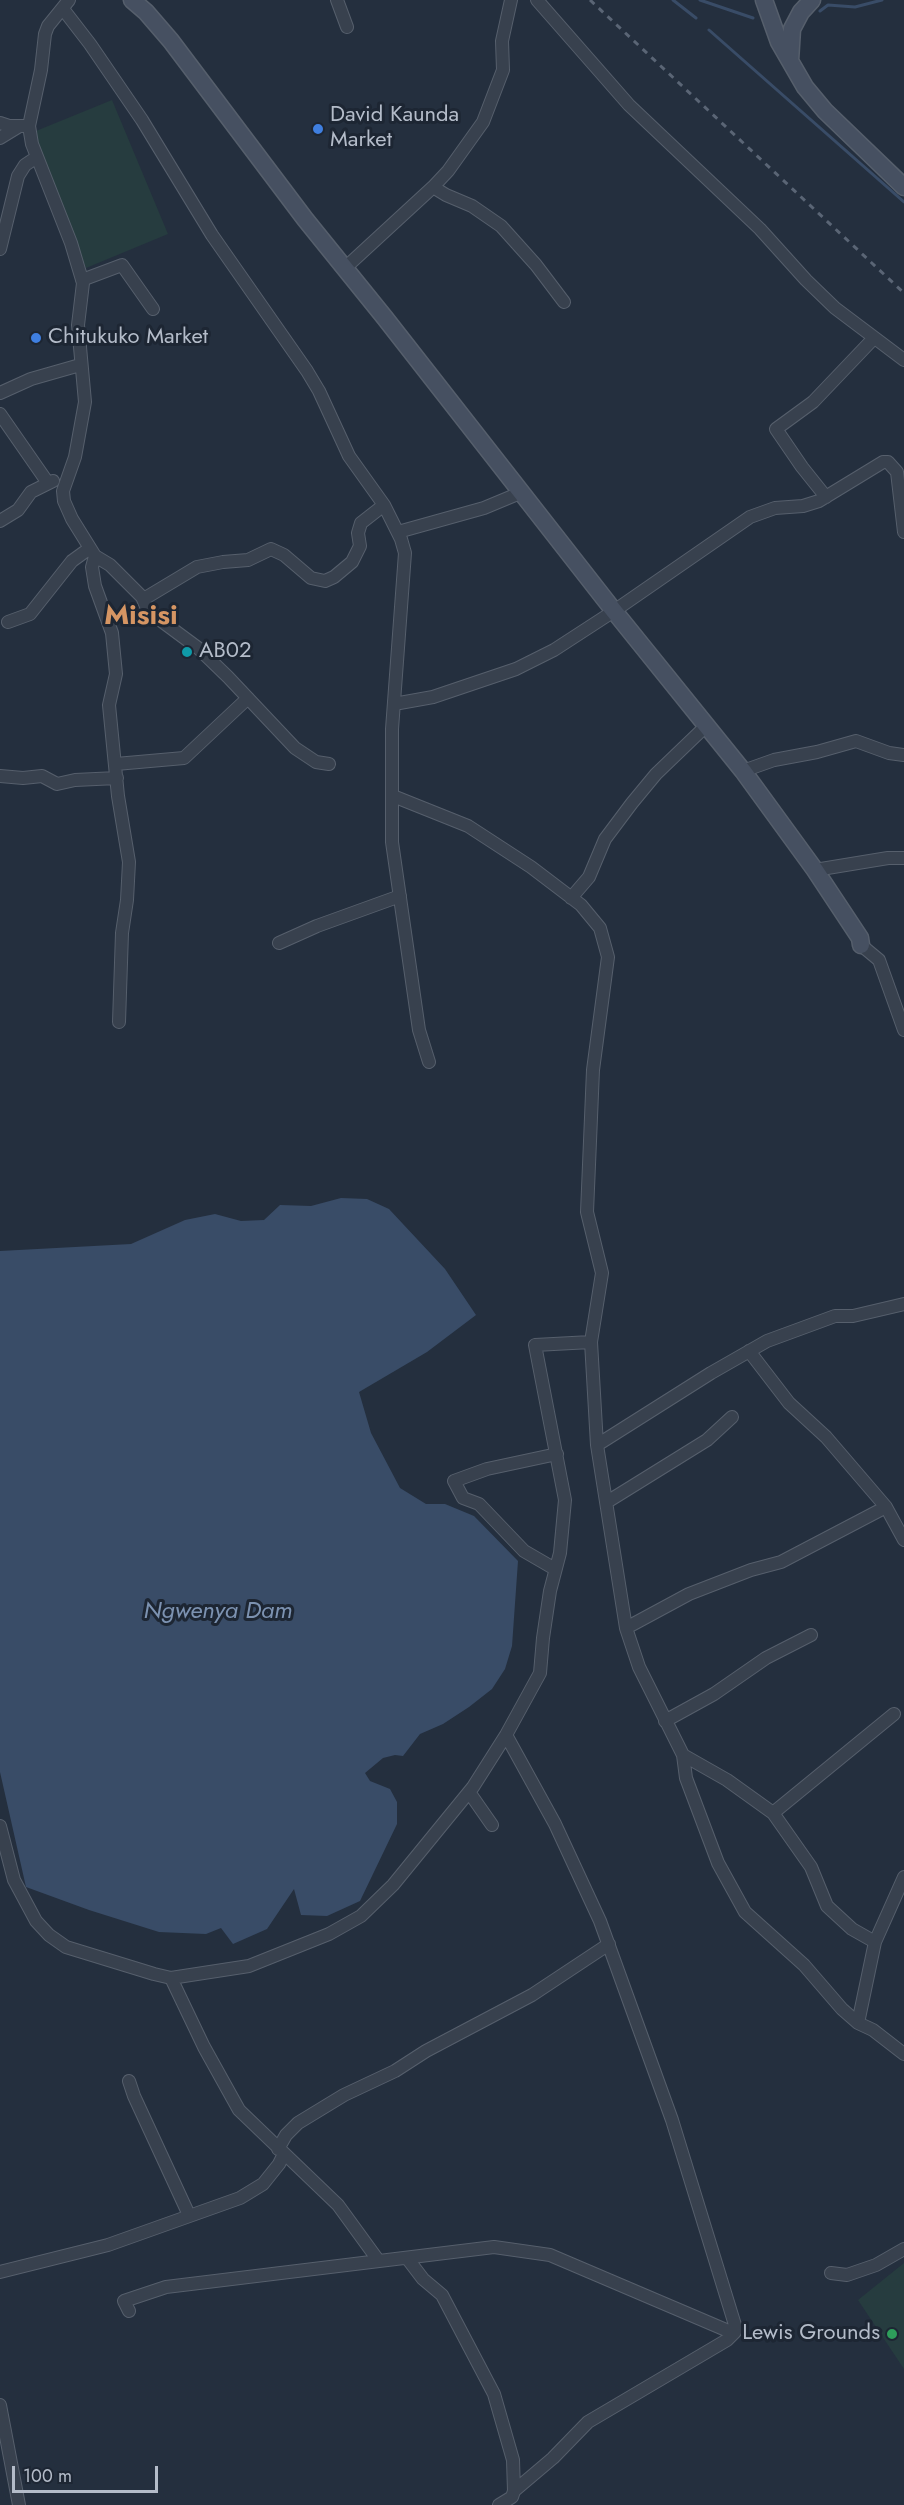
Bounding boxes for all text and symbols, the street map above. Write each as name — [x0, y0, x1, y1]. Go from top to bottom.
place label: David Kaunda Market — [330, 103, 459, 154]
marker: David Kaunda Market — [311, 122, 325, 136]
place label: Chitukuko Market — [48, 325, 208, 351]
marker: Chitukuko Market — [29, 331, 43, 345]
district label: Misisi — [104, 600, 178, 634]
place label: AB02 — [199, 639, 252, 665]
marker: AB02 — [180, 645, 194, 659]
water label: Ngwenya Dam — [144, 1598, 292, 1626]
place label: Lewis Grounds — [742, 2321, 880, 2347]
marker: Lewis Grounds — [885, 2327, 899, 2341]
scale bar — [15, 2454, 160, 2492]
text: 100 m — [23, 2463, 72, 2489]

